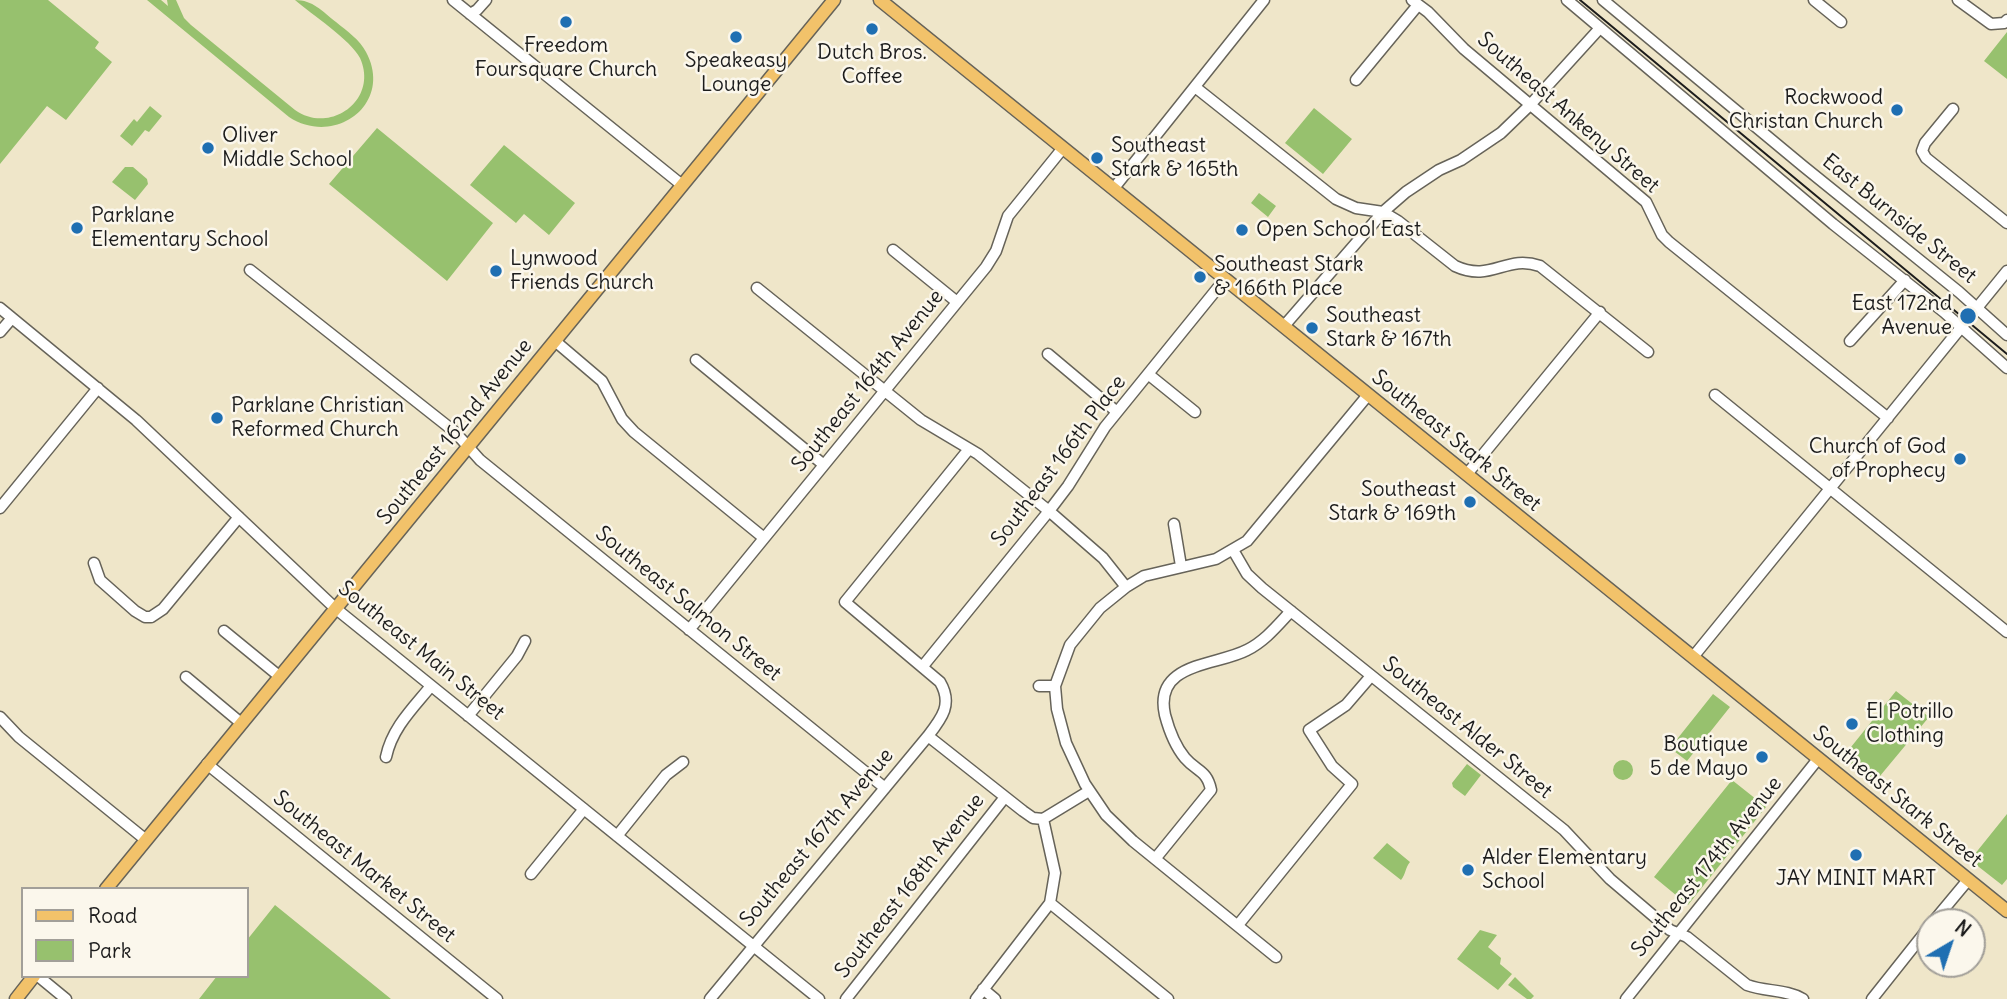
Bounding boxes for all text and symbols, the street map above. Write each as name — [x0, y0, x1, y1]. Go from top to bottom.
marker: Freedom Foursquare Church — [558, 14, 574, 30]
marker: Dutch Bros. Coffee — [864, 21, 880, 37]
street label: Southeast Ankeny Street — [1472, 27, 1664, 199]
marker: Speakeasy Lounge — [728, 29, 744, 45]
place label: Freedom Foursquare Church — [475, 33, 657, 83]
place label: Dutch Bros. Coffee — [817, 40, 927, 90]
place label: Speakeasy Lounge — [685, 48, 787, 98]
place label: Rockwood Christan Church — [1729, 85, 1883, 135]
marker: Rockwood Christan Church — [1889, 102, 1905, 118]
place label: Oliver Middle School — [222, 123, 352, 173]
place label: Southeast Stark & 165th — [1111, 133, 1238, 183]
marker: Oliver Middle School — [200, 140, 216, 156]
street label: East Burnside Street — [1817, 149, 1981, 289]
marker: Southeast Stark & 165th — [1089, 150, 1105, 166]
place label: Parklane Elementary School — [91, 203, 268, 253]
place label: Open School East — [1256, 217, 1421, 243]
marker: Parklane Elementary School — [69, 220, 85, 236]
marker: Open School East — [1234, 222, 1250, 238]
place label: Lynwood Friends Church — [510, 246, 654, 296]
place label: Southeast Stark & 166th Place — [1214, 252, 1364, 302]
marker: Lynwood Friends Church — [488, 263, 504, 279]
marker: Southeast Stark & 166th Place — [1192, 269, 1208, 285]
street label: Southeast 164th Avenue — [787, 285, 949, 477]
place label: East 172nd Avenue — [1852, 291, 1952, 341]
place label: Southeast Stark & 167th — [1326, 303, 1452, 353]
marker: East 172nd Avenue — [1958, 306, 1978, 326]
marker: Southeast Stark & 167th — [1304, 320, 1320, 336]
street label: Southeast 162nd Avenue — [372, 334, 538, 530]
street label: Southeast Stark Street — [1366, 365, 1546, 517]
street label: Southeast 166th Place — [987, 371, 1131, 551]
place label: Parklane Christian Reformed Church — [231, 393, 404, 443]
marker: Parklane Christian Reformed Church — [209, 410, 225, 426]
place label: Church of God of Prophecy — [1809, 434, 1946, 484]
marker: Church of God of Prophecy — [1952, 451, 1968, 467]
place label: Southeast Stark & 169th — [1329, 477, 1456, 527]
marker: Southeast Stark & 169th — [1462, 494, 1478, 510]
street label: Southeast Salmon Street — [590, 521, 786, 687]
street label: Southeast Main Street — [333, 576, 509, 726]
street label: Southeast Alder Street — [1377, 652, 1557, 804]
place label: El Potrillo Clothing — [1866, 699, 1953, 749]
marker: El Potrillo Clothing — [1844, 716, 1860, 732]
street label: Southeast Stark Street — [1807, 721, 1987, 873]
place label: Boutique 5 de Mayo — [1650, 732, 1748, 782]
street label: Southeast 167th Avenue — [735, 744, 899, 932]
marker: Boutique 5 de Mayo — [1754, 749, 1770, 765]
street label: Southeast 174th Avenue — [1626, 772, 1788, 962]
street label: Southeast Market Street — [268, 786, 460, 948]
street label: Southeast 168th Avenue — [830, 789, 990, 983]
place label: Alder Elementary School — [1482, 845, 1647, 895]
marker: JAY MINIT MART — [1848, 847, 1864, 863]
marker: Alder Elementary School — [1460, 862, 1476, 878]
place label: JAY MINIT MART — [1776, 866, 1936, 892]
legend — [21, 887, 248, 978]
text: Road — [88, 902, 137, 929]
north arrow — [1916, 908, 1986, 978]
text: N — [1950, 915, 1976, 942]
text: Park — [88, 937, 131, 964]

